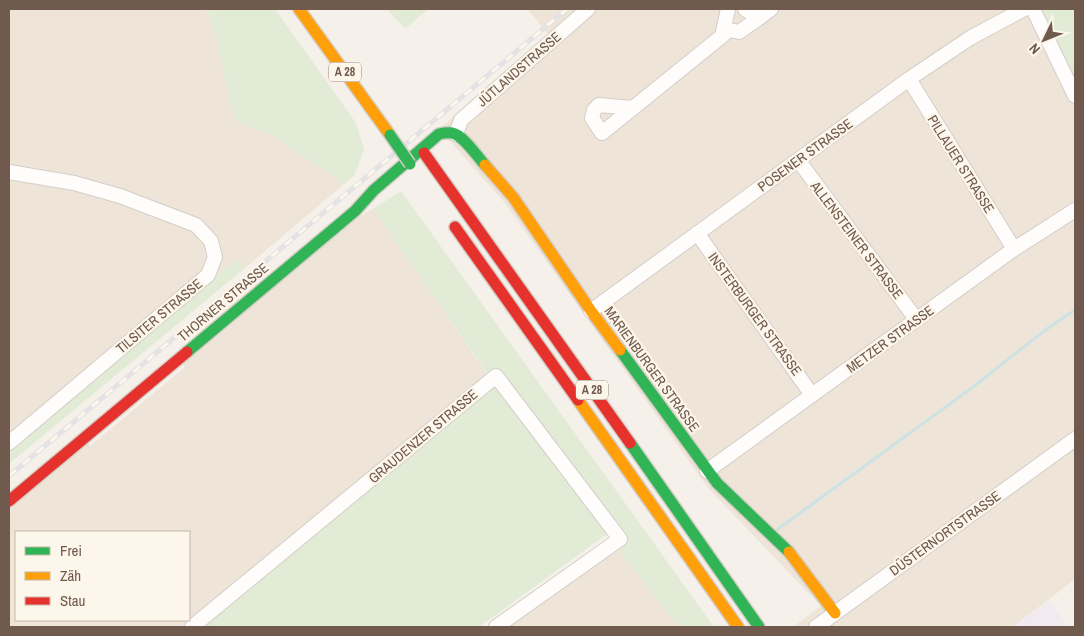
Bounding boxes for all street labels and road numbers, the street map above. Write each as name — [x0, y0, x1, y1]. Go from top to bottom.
street label: JÜTLANDSTRASSE — [473, 28, 565, 110]
road number: A 28 — [329, 62, 361, 82]
street label: PILLAUER STRASSE — [924, 112, 998, 216]
street label: POSENER STRASSE — [754, 115, 856, 195]
street label: ALLENSTEINER STRASSE — [806, 177, 907, 302]
street label: INSTERBURGER STRASSE — [704, 249, 806, 379]
street label: THORNER STRASSE — [174, 259, 272, 345]
street label: TILSITER STRASSE — [112, 275, 206, 357]
street label: METZER STRASSE — [843, 301, 937, 377]
street label: MARIENBURGER STRASSE — [600, 303, 704, 435]
road number: A 28 — [576, 380, 608, 400]
street label: GRAUDENZER STRASSE — [365, 385, 481, 487]
street label: DÜSTERNORTSTRASSE — [886, 487, 1004, 579]

